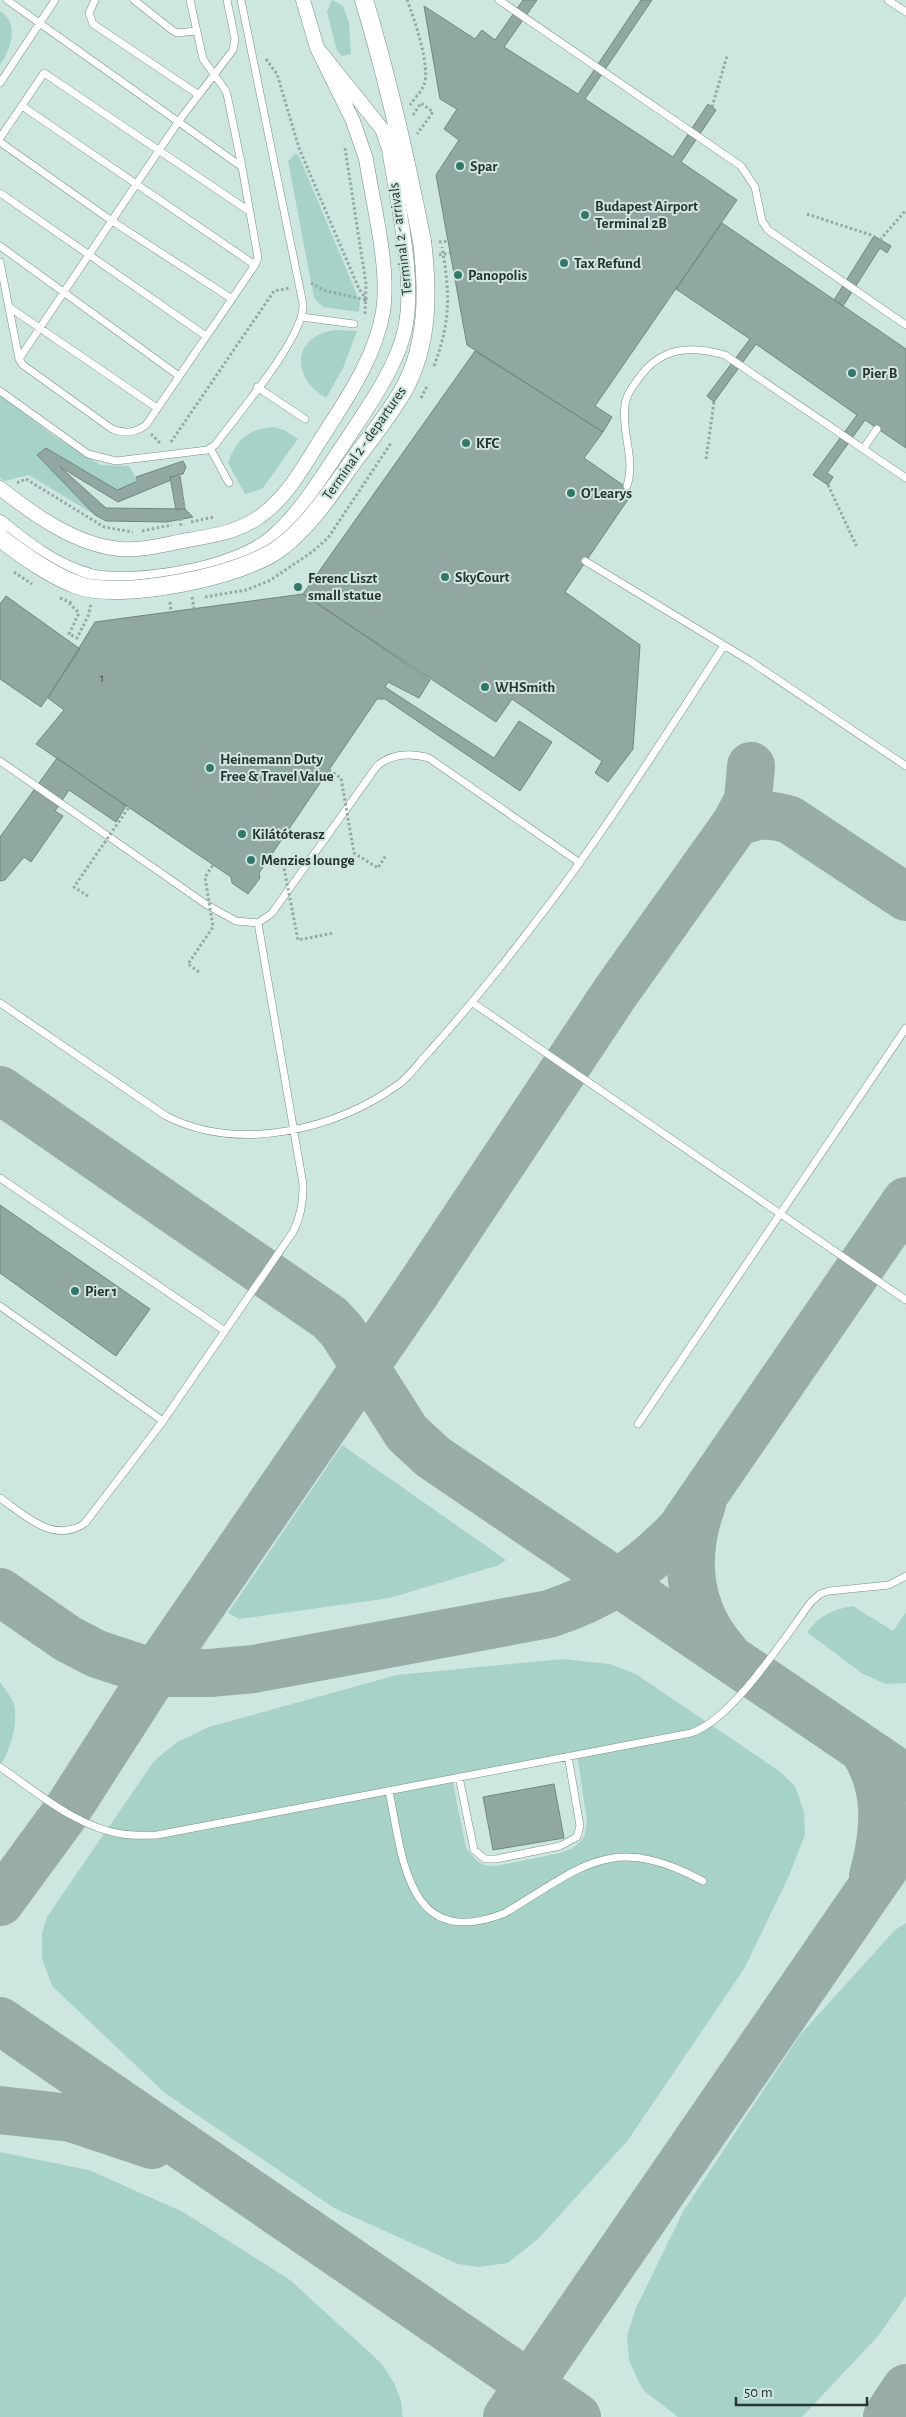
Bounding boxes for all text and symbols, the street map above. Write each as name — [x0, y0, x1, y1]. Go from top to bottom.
place label: Spar — [470, 159, 498, 174]
marker: Spar — [454, 160, 466, 172]
street label: Terminal 2 - arrivals — [386, 182, 415, 296]
place label: Budapest Airport Terminal 2B — [595, 199, 698, 231]
marker: Budapest Airport Terminal 2B — [579, 209, 591, 221]
place label: Tax Refund — [574, 256, 641, 271]
marker: Tax Refund — [558, 257, 570, 269]
place label: Panopolis — [468, 268, 527, 283]
marker: Panopolis — [452, 269, 464, 281]
place label: Pier B — [862, 366, 898, 381]
marker: Pier B — [846, 367, 858, 379]
street label: Terminal 2 - departures — [320, 384, 409, 503]
place label: KFC — [476, 436, 500, 451]
marker: KFC — [460, 437, 472, 449]
place label: O'Learys — [581, 486, 632, 501]
marker: O'Learys — [565, 487, 577, 499]
place label: SkyCourt — [455, 570, 510, 585]
place label: Ferenc Liszt small statue — [308, 571, 381, 603]
marker: SkyCourt — [439, 571, 451, 583]
marker: Ferenc Liszt small statue — [292, 581, 304, 593]
house number: 1 — [100, 672, 104, 684]
place label: WHSmith — [495, 680, 555, 695]
marker: WHSmith — [479, 681, 491, 693]
place label: Heinemann Duty Free & Travel Value — [220, 752, 334, 784]
marker: Heinemann Duty Free & Travel Value — [204, 762, 216, 774]
place label: Kilátóterasz — [252, 827, 325, 842]
marker: Kilátóterasz — [236, 828, 248, 840]
place label: Menzies lounge — [261, 853, 355, 868]
marker: Menzies lounge — [245, 854, 257, 866]
place label: Pier 1 — [85, 1284, 117, 1299]
marker: Pier 1 — [69, 1285, 81, 1297]
scale bar — [736, 2374, 867, 2406]
text: 50 m — [744, 2385, 773, 2400]

